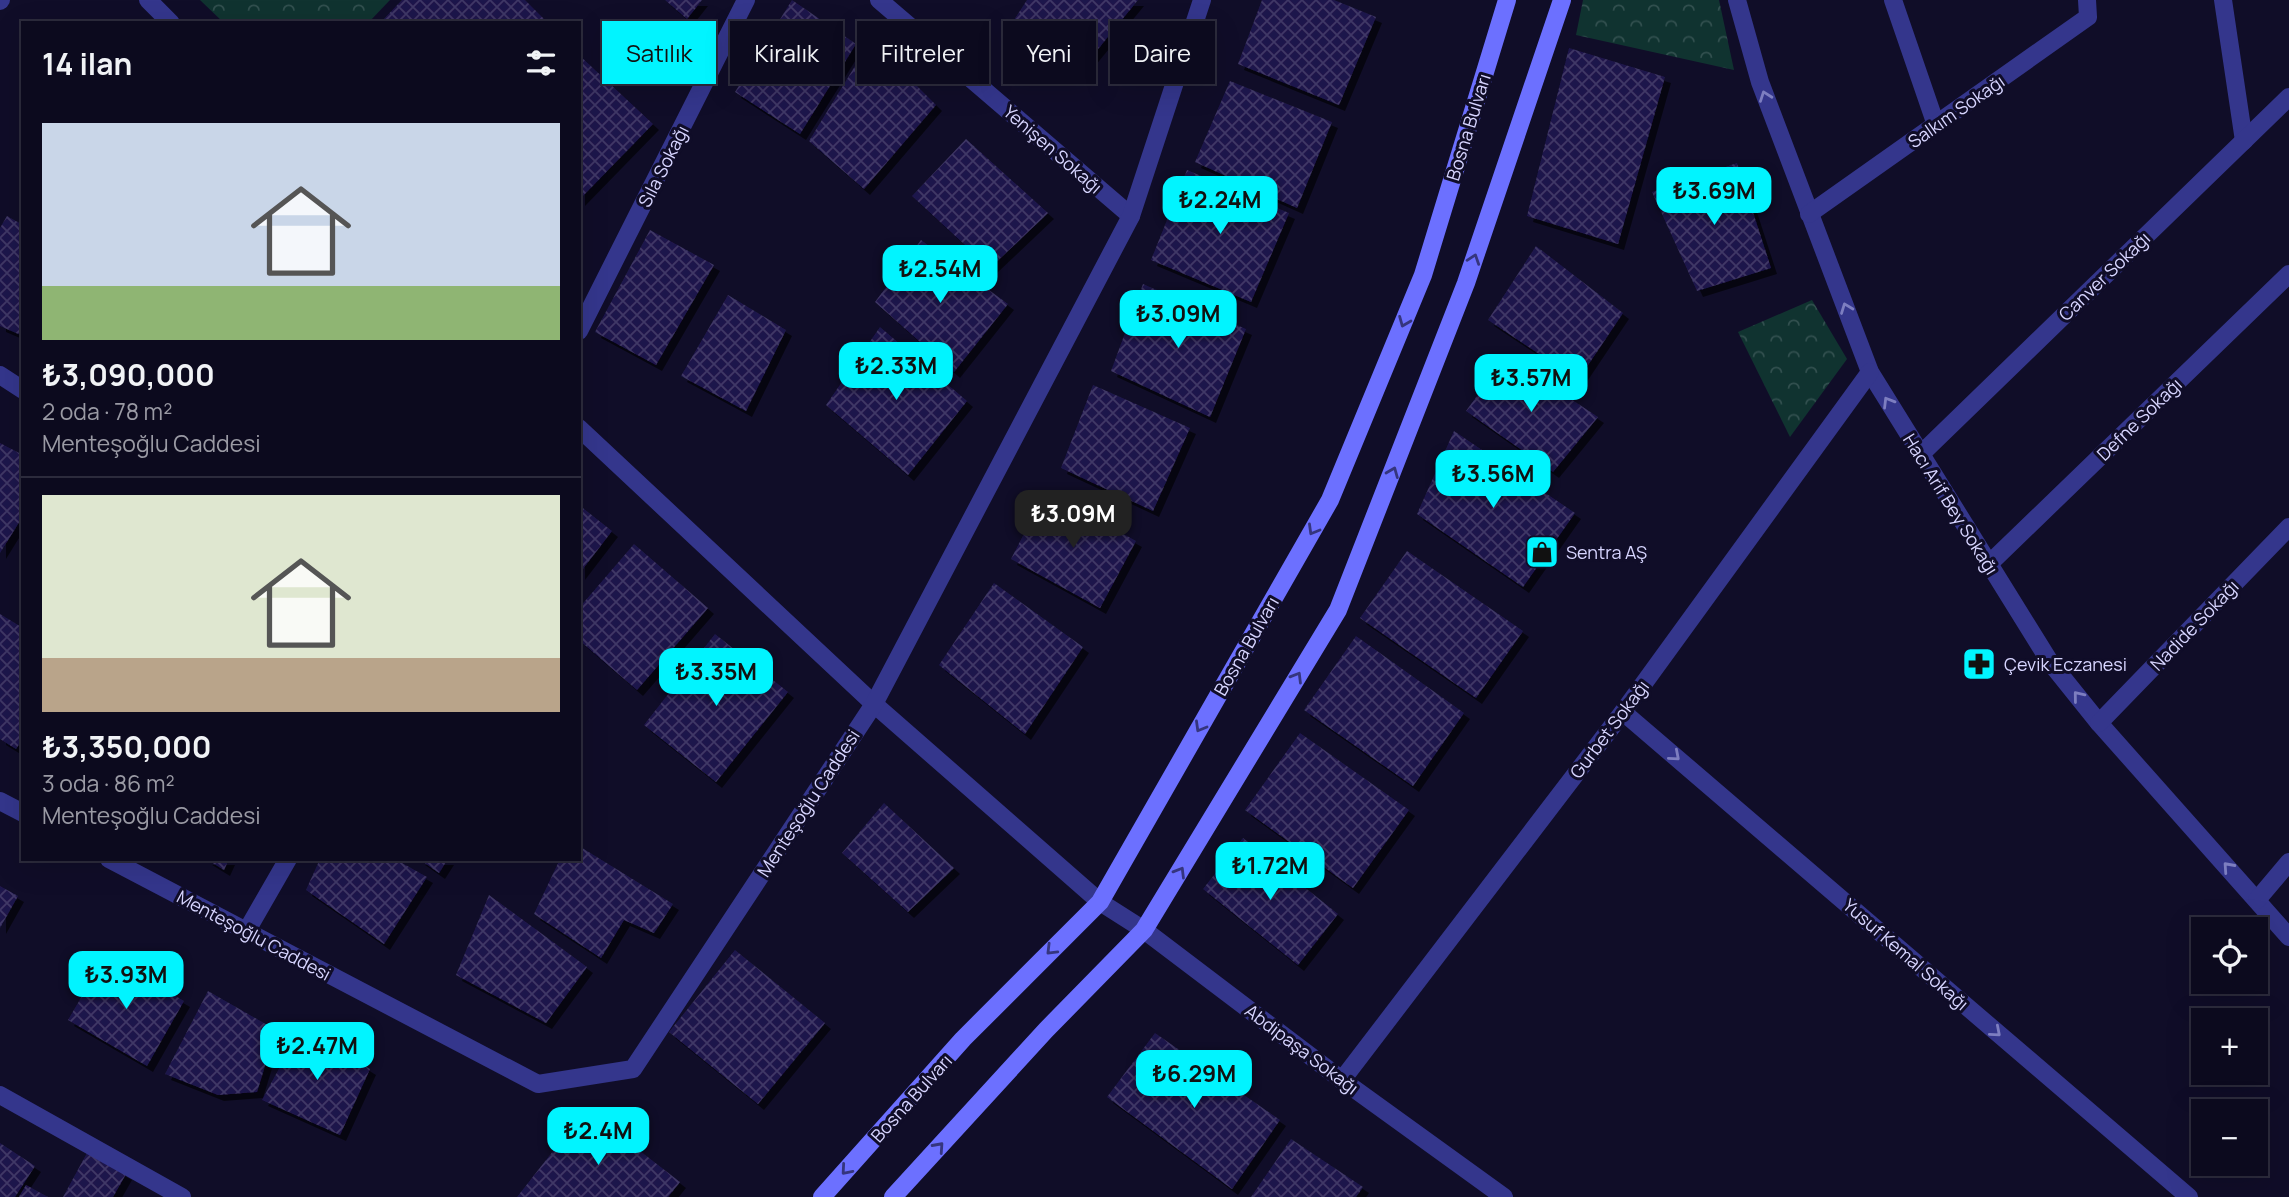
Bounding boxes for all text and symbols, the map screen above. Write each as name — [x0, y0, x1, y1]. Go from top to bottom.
chip: Satılık — [602, 21, 716, 84]
chip: Kiralık — [730, 21, 843, 84]
chip: Filtreler — [857, 21, 989, 84]
chip: Yeni — [1003, 21, 1096, 84]
chip: Daire — [1110, 21, 1215, 84]
text: 14 ilan — [42, 43, 132, 84]
icon: filters — [522, 44, 560, 82]
street label: Salkım Sokağı — [1903, 69, 2009, 153]
street label: Bosna Bulvarı — [1440, 71, 1496, 183]
one-way arrow — [1759, 90, 1773, 102]
street label: Yenişen Sokağı — [999, 100, 1107, 198]
street label: Sıla Sokağı — [632, 121, 694, 211]
icon: home — [238, 168, 364, 294]
pin: ₺3.69M — [1657, 168, 1771, 227]
text: ₺3.69M — [1672, 174, 1756, 206]
pin: ₺2.24M — [1163, 176, 1277, 236]
text: ₺2.24M — [1179, 183, 1261, 215]
street label: Canver Sokağı — [2053, 226, 2155, 326]
pin: ₺2.54M — [883, 246, 997, 305]
text: ₺2.54M — [899, 252, 982, 284]
one-way arrow — [1466, 254, 1480, 266]
pin: ₺3.09M — [1121, 290, 1235, 350]
text: ₺3.09M — [1136, 297, 1220, 329]
one-way arrow — [1840, 303, 1854, 315]
one-way arrow — [1399, 315, 1413, 327]
pin: ₺2.33M — [839, 342, 953, 402]
text: ₺2.33M — [855, 349, 937, 381]
text: ₺3,090,000 — [42, 354, 215, 395]
pin: ₺3.57M — [1474, 354, 1588, 414]
text: ₺3.57M — [1491, 361, 1571, 393]
street label: Defne Sokağı — [2091, 372, 2187, 466]
text: 2 oda · 78 m² — [42, 395, 172, 427]
one-way arrow — [1884, 397, 1897, 410]
text: Menteşoğlu Caddesi — [42, 427, 261, 459]
street label: Hacı Arif Bey Sokağı — [1898, 429, 2004, 579]
pin: ₺3.56M — [1436, 450, 1550, 510]
text: ₺3.56M — [1452, 457, 1534, 489]
one-way arrow — [1385, 467, 1399, 479]
pin: ₺3.09M — [1016, 490, 1130, 550]
text: ₺3.09M — [1031, 497, 1115, 529]
one-way arrow — [1308, 522, 1321, 535]
shop icon: Sentra AŞ — [1523, 533, 1561, 571]
icon: home — [238, 540, 364, 666]
place label: Sentra AŞ — [1566, 540, 1647, 564]
street label: Nadide Sokağı — [2145, 574, 2243, 676]
street label: Bosna Bulvarı — [1208, 592, 1284, 700]
pharmacy icon: Çevik Eczanesi — [1960, 645, 1998, 683]
pin: ₺3.35M — [659, 648, 773, 708]
place label: Çevik Eczanesi — [2004, 652, 2127, 676]
text: ₺3.35M — [675, 655, 757, 687]
one-way arrow — [1289, 672, 1302, 685]
street label: Gurbet Sokağı — [1564, 675, 1654, 783]
one-way arrow — [2073, 692, 2086, 704]
one-way arrow — [1195, 720, 1208, 732]
street label: Menteşoğlu Caddesi — [751, 725, 865, 881]
text: ₺3,350,000 — [42, 726, 211, 767]
one-way arrow — [1666, 748, 1679, 760]
text: 3 oda · 86 m² — [42, 767, 175, 799]
text: Menteşoğlu Caddesi — [42, 799, 261, 831]
pin: ₺1.72M — [1213, 842, 1327, 902]
text: ₺1.72M — [1232, 849, 1308, 881]
one-way arrow — [2224, 862, 2236, 875]
one-way arrow — [1171, 866, 1184, 879]
street label: Menteşoğlu Caddesi — [173, 884, 335, 986]
street label: Yusuf Kemal Sokağı — [1838, 893, 1974, 1015]
map controls — [2191, 917, 2268, 1176]
button: locate — [2191, 917, 2268, 994]
one-way arrow — [1046, 941, 1059, 954]
pin: ₺3.93M — [69, 951, 183, 1011]
text: ₺3.93M — [85, 958, 167, 990]
street label: Abdipaşa Sokağı — [1240, 998, 1364, 1100]
button: + — [2191, 1008, 2268, 1085]
pin: ₺2.47M — [260, 1023, 374, 1082]
one-way arrow — [1988, 1024, 2001, 1036]
text: ₺2.47M — [276, 1029, 358, 1061]
street label: Bosna Bulvarı — [865, 1049, 957, 1147]
pin: ₺6.29M — [1137, 1050, 1251, 1110]
text: ₺6.29M — [1152, 1057, 1236, 1089]
button: − — [2191, 1099, 2268, 1176]
pin: ₺2.4M — [549, 1108, 647, 1167]
text: ₺2.4M — [563, 1114, 633, 1146]
one-way arrow — [930, 1142, 943, 1155]
one-way arrow — [842, 1162, 854, 1175]

